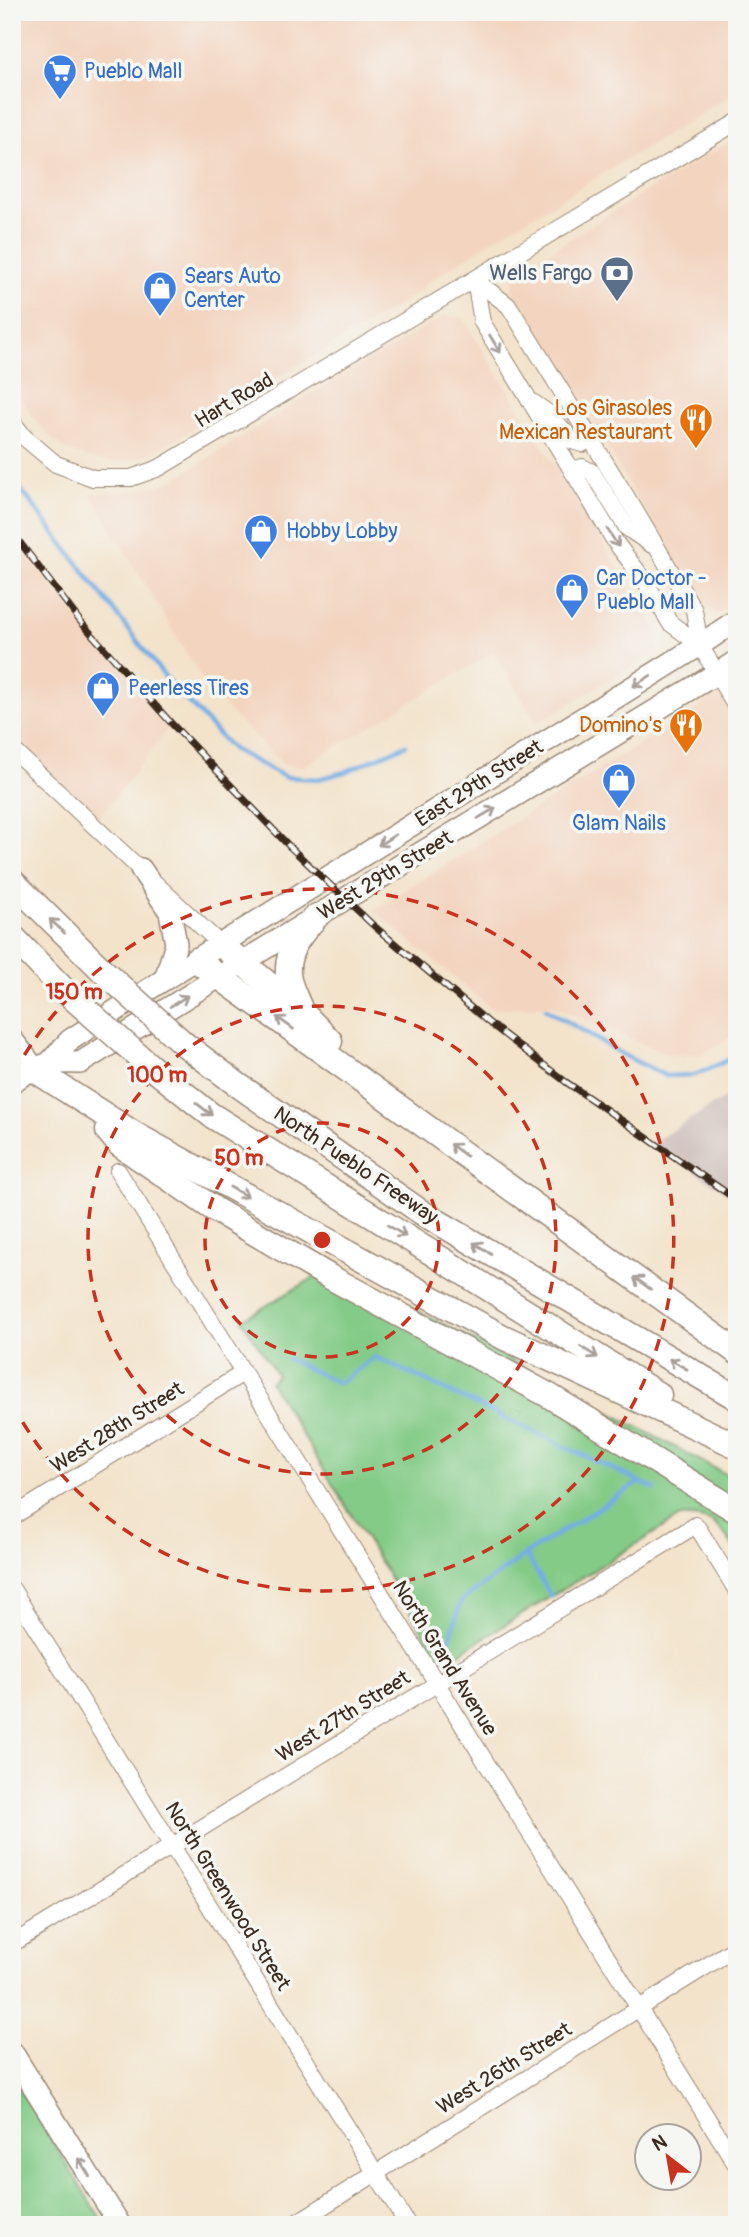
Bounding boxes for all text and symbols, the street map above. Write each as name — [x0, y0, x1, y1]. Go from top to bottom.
supermarket icon: Pueblo Mall — [41, 52, 79, 101]
place label: Pueblo Mall — [84, 58, 183, 85]
bank icon: Wells Fargo — [598, 254, 636, 303]
place label: Wells Fargo — [489, 260, 592, 287]
place label: Sears Auto Center — [184, 263, 281, 314]
shop icon: Sears Auto Center — [141, 269, 179, 318]
one-way arrow — [489, 333, 502, 354]
street label: Hart Road — [190, 366, 279, 434]
place label: Los Girasoles Mexican Restaurant — [499, 395, 673, 446]
restaurant icon: Los Girasoles Mexican Restaurant — [677, 401, 715, 450]
shop icon: Hobby Lobby — [242, 512, 280, 561]
place label: Hobby Lobby — [286, 518, 397, 545]
one-way arrow — [606, 528, 621, 547]
place label: Car Doctor - Pueblo Mall — [596, 565, 707, 616]
shop icon: Car Doctor - Pueblo Mall — [553, 571, 591, 620]
shop icon: Peerless Tires — [84, 669, 122, 718]
place label: Peerless Tires — [128, 675, 249, 702]
one-way arrow — [633, 675, 653, 689]
restaurant icon: Domino's — [667, 706, 705, 755]
place label: Domino's — [579, 712, 663, 739]
street label: East 29th Street — [410, 733, 549, 833]
shop icon: Glam Nails — [600, 761, 638, 810]
one-way arrow — [477, 805, 497, 819]
place label: Glam Nails — [572, 810, 666, 837]
street label: West 29th Street — [313, 824, 458, 926]
one-way arrow — [377, 834, 397, 848]
one-way arrow — [49, 918, 66, 935]
text: 150 m — [45, 979, 103, 1006]
one-way arrow — [169, 994, 189, 1008]
one-way arrow — [276, 1016, 295, 1030]
text: 100 m — [127, 1062, 187, 1089]
street label: North Pueblo Freeway — [268, 1100, 443, 1231]
one-way arrow — [195, 1102, 213, 1117]
one-way arrow — [449, 1142, 468, 1157]
text: 50 m — [215, 1145, 264, 1172]
one-way arrow — [228, 1185, 248, 1199]
one-way arrow — [386, 1225, 406, 1239]
centre of rings — [310, 1228, 334, 1252]
one-way arrow — [473, 1241, 493, 1255]
one-way arrow — [633, 1276, 652, 1290]
one-way arrow — [579, 1345, 599, 1359]
one-way arrow — [668, 1357, 688, 1371]
street label: West 28th Street — [45, 1375, 190, 1479]
street label: North Grand Avenue — [386, 1576, 503, 1741]
street label: West 27th Street — [271, 1664, 416, 1769]
street label: North Greenwood Street — [158, 1797, 297, 1996]
street label: West 26th Street — [432, 2016, 577, 2121]
north arrow — [634, 2122, 704, 2192]
text: N — [648, 2130, 672, 2157]
one-way arrow — [77, 2157, 91, 2177]

